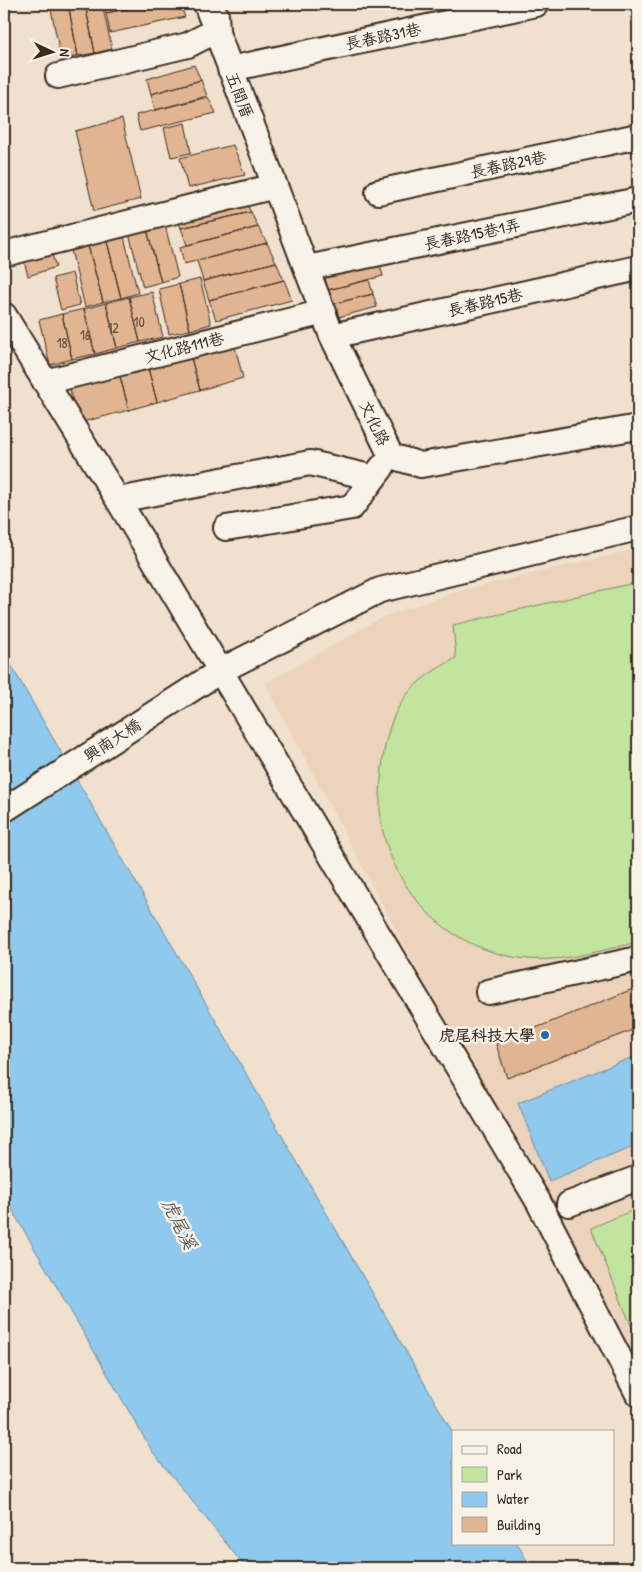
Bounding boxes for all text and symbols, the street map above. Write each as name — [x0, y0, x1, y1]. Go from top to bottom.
street label: 長春路31巷 — [343, 17, 423, 55]
north arrow — [28, 28, 78, 78]
text: N — [56, 49, 75, 58]
street label: 五間厝 — [221, 69, 259, 121]
street label: 長春路29巷 — [468, 145, 548, 183]
street label: 長春路15巷1弄 — [422, 213, 522, 255]
street label: 長春路15巷 — [445, 283, 525, 321]
house number: 10 — [133, 312, 145, 331]
house number: 12 — [107, 318, 119, 337]
house number: 16 — [80, 325, 91, 344]
street label: 文化路111巷 — [142, 326, 226, 368]
house number: 18 — [56, 333, 68, 352]
street label: 文化路 — [355, 397, 395, 449]
street label: 興南大橋 — [79, 713, 145, 767]
place label: 虎尾科技大學 — [439, 1024, 535, 1046]
marker: 虎尾科技大學 — [539, 1029, 551, 1041]
water label: 虎尾溪 — [156, 1194, 203, 1254]
legend — [452, 1430, 614, 1544]
text: Road — [497, 1438, 522, 1459]
text: Park — [497, 1464, 522, 1485]
text: Water — [497, 1488, 529, 1509]
text: Building — [497, 1514, 541, 1535]

